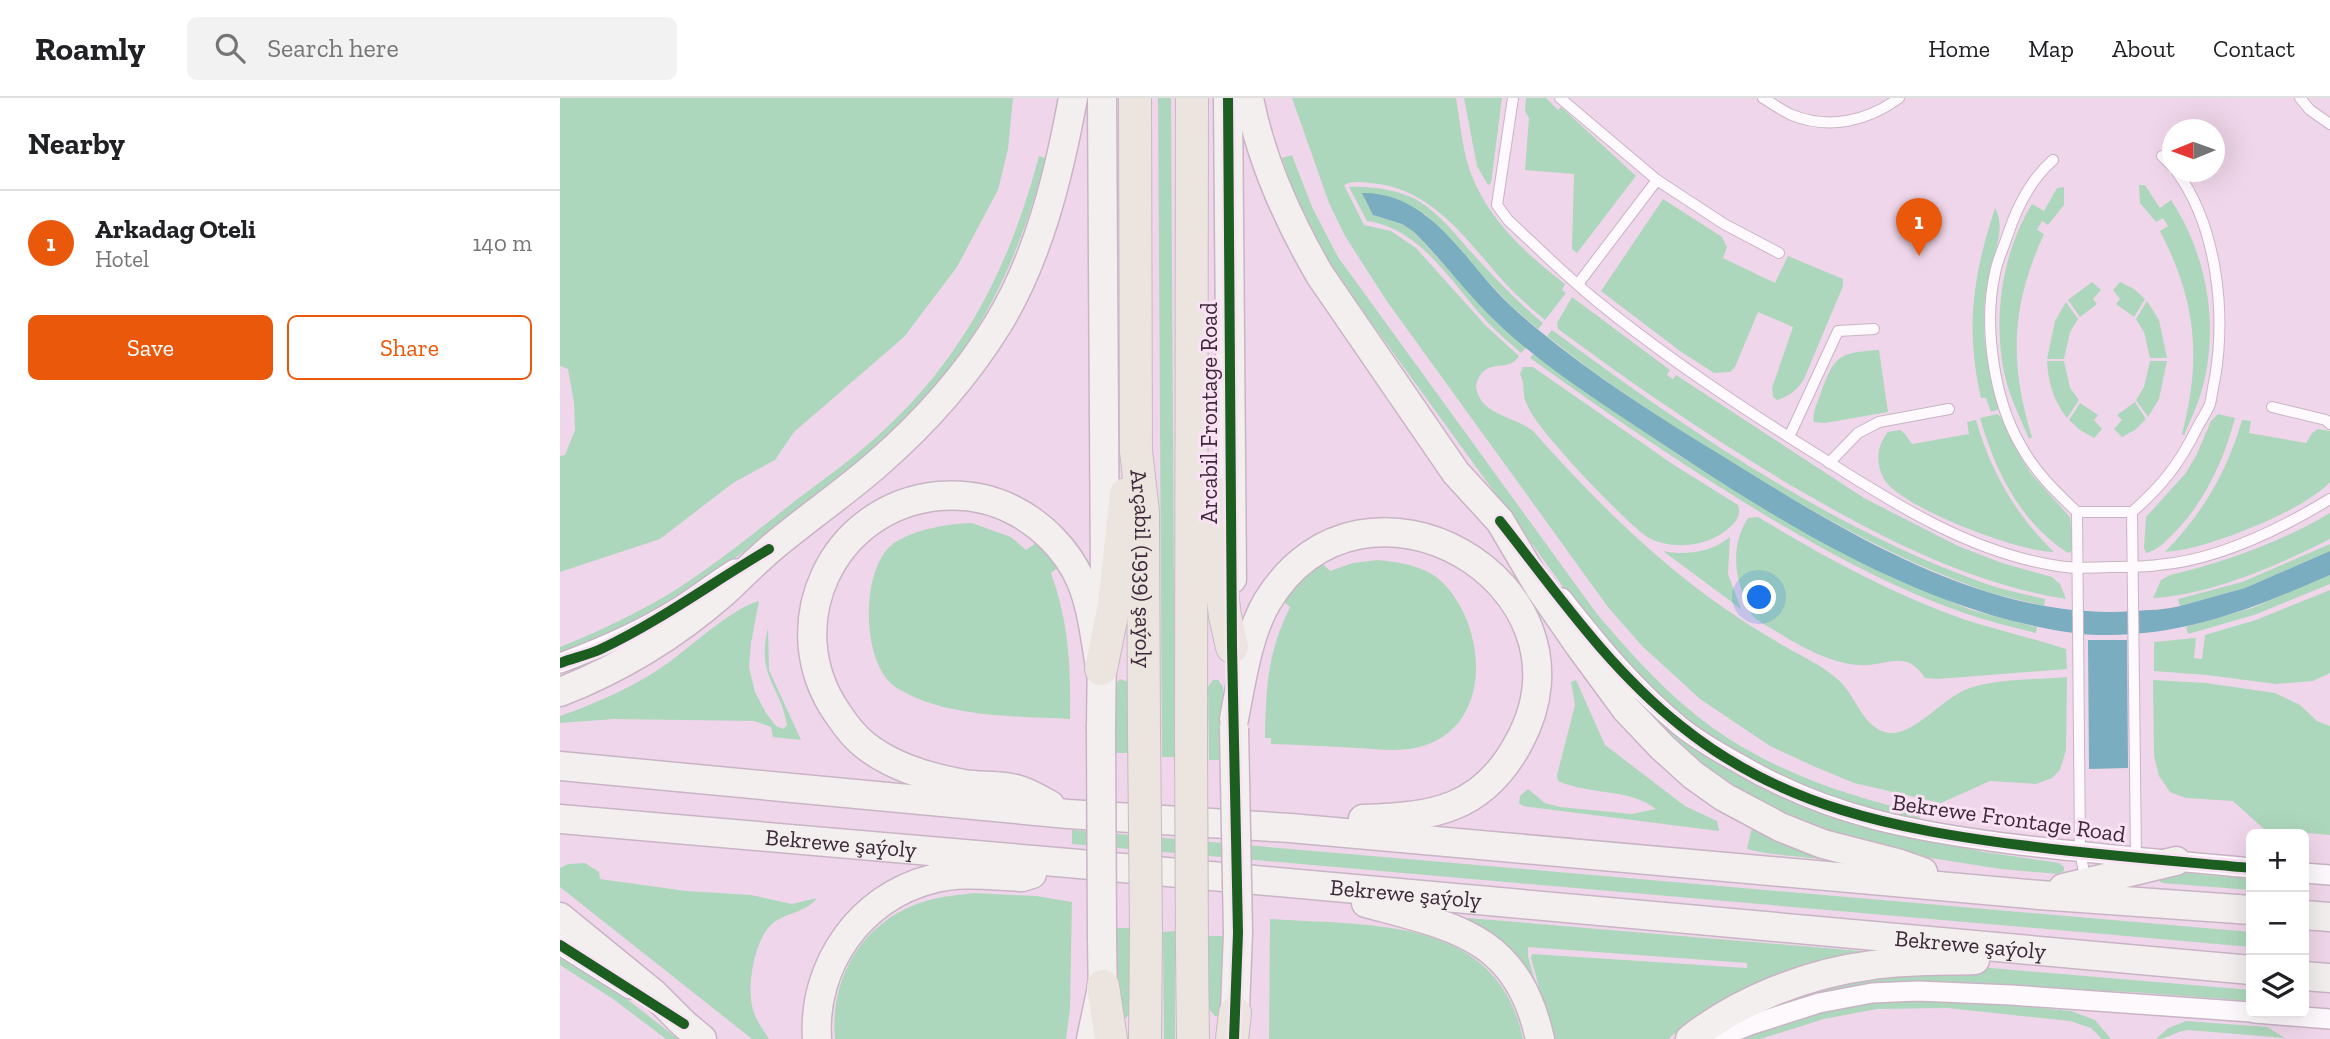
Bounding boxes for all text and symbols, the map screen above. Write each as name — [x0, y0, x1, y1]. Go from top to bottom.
search box — [187, 17, 677, 80]
text: Roamly — [35, 29, 145, 68]
icon: search — [211, 29, 249, 67]
text: Search here — [267, 32, 399, 64]
text: Home — [1928, 34, 1990, 63]
text: Map — [2028, 34, 2074, 63]
text: About — [2112, 34, 2175, 63]
text: Contact — [2213, 34, 2295, 63]
north arrow — [2162, 119, 2225, 182]
text: Nearby — [28, 126, 125, 162]
pin: 1 — [1896, 198, 1942, 256]
text: Arkadag Oteli — [95, 213, 256, 245]
text: 1 — [46, 229, 56, 257]
text: 140 m — [472, 229, 532, 257]
text: Hotel — [95, 245, 149, 273]
street label: Arcabil Frontage Road — [1195, 302, 1223, 524]
button: Save — [28, 315, 273, 380]
button: Share — [287, 315, 532, 380]
street label: Arçabil (1939) şaýoly — [1124, 468, 1158, 669]
your location — [1742, 580, 1776, 614]
street label: Bekrewe Frontage Road — [1890, 788, 2128, 848]
street label: Bekrewe şaýoly — [764, 823, 918, 864]
map controls — [2246, 829, 2309, 1018]
button: + — [2246, 829, 2309, 892]
street label: Bekrewe şaýoly — [1329, 873, 1483, 914]
button: − — [2246, 892, 2309, 955]
street label: Bekrewe şaýoly — [1893, 924, 2048, 965]
button: layers — [2246, 955, 2309, 1018]

